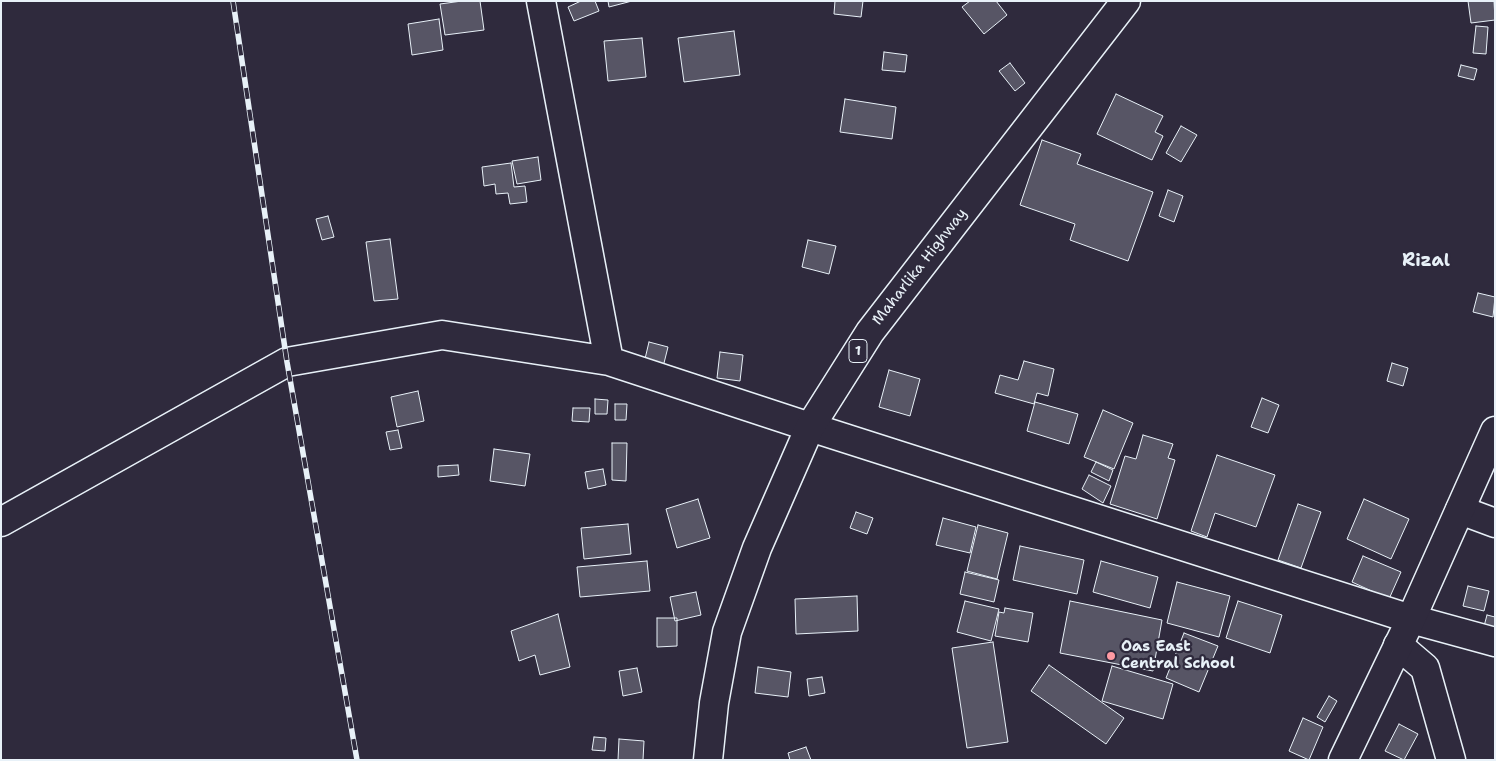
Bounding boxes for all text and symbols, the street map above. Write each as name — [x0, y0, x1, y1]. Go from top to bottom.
street label: Maharlika Highway — [869, 205, 971, 329]
district label: Rizal — [1402, 250, 1450, 272]
road number: 1 — [849, 340, 867, 362]
place label: Oas East Central School — [1121, 638, 1235, 673]
marker: Oas East Central School — [1105, 650, 1117, 662]

